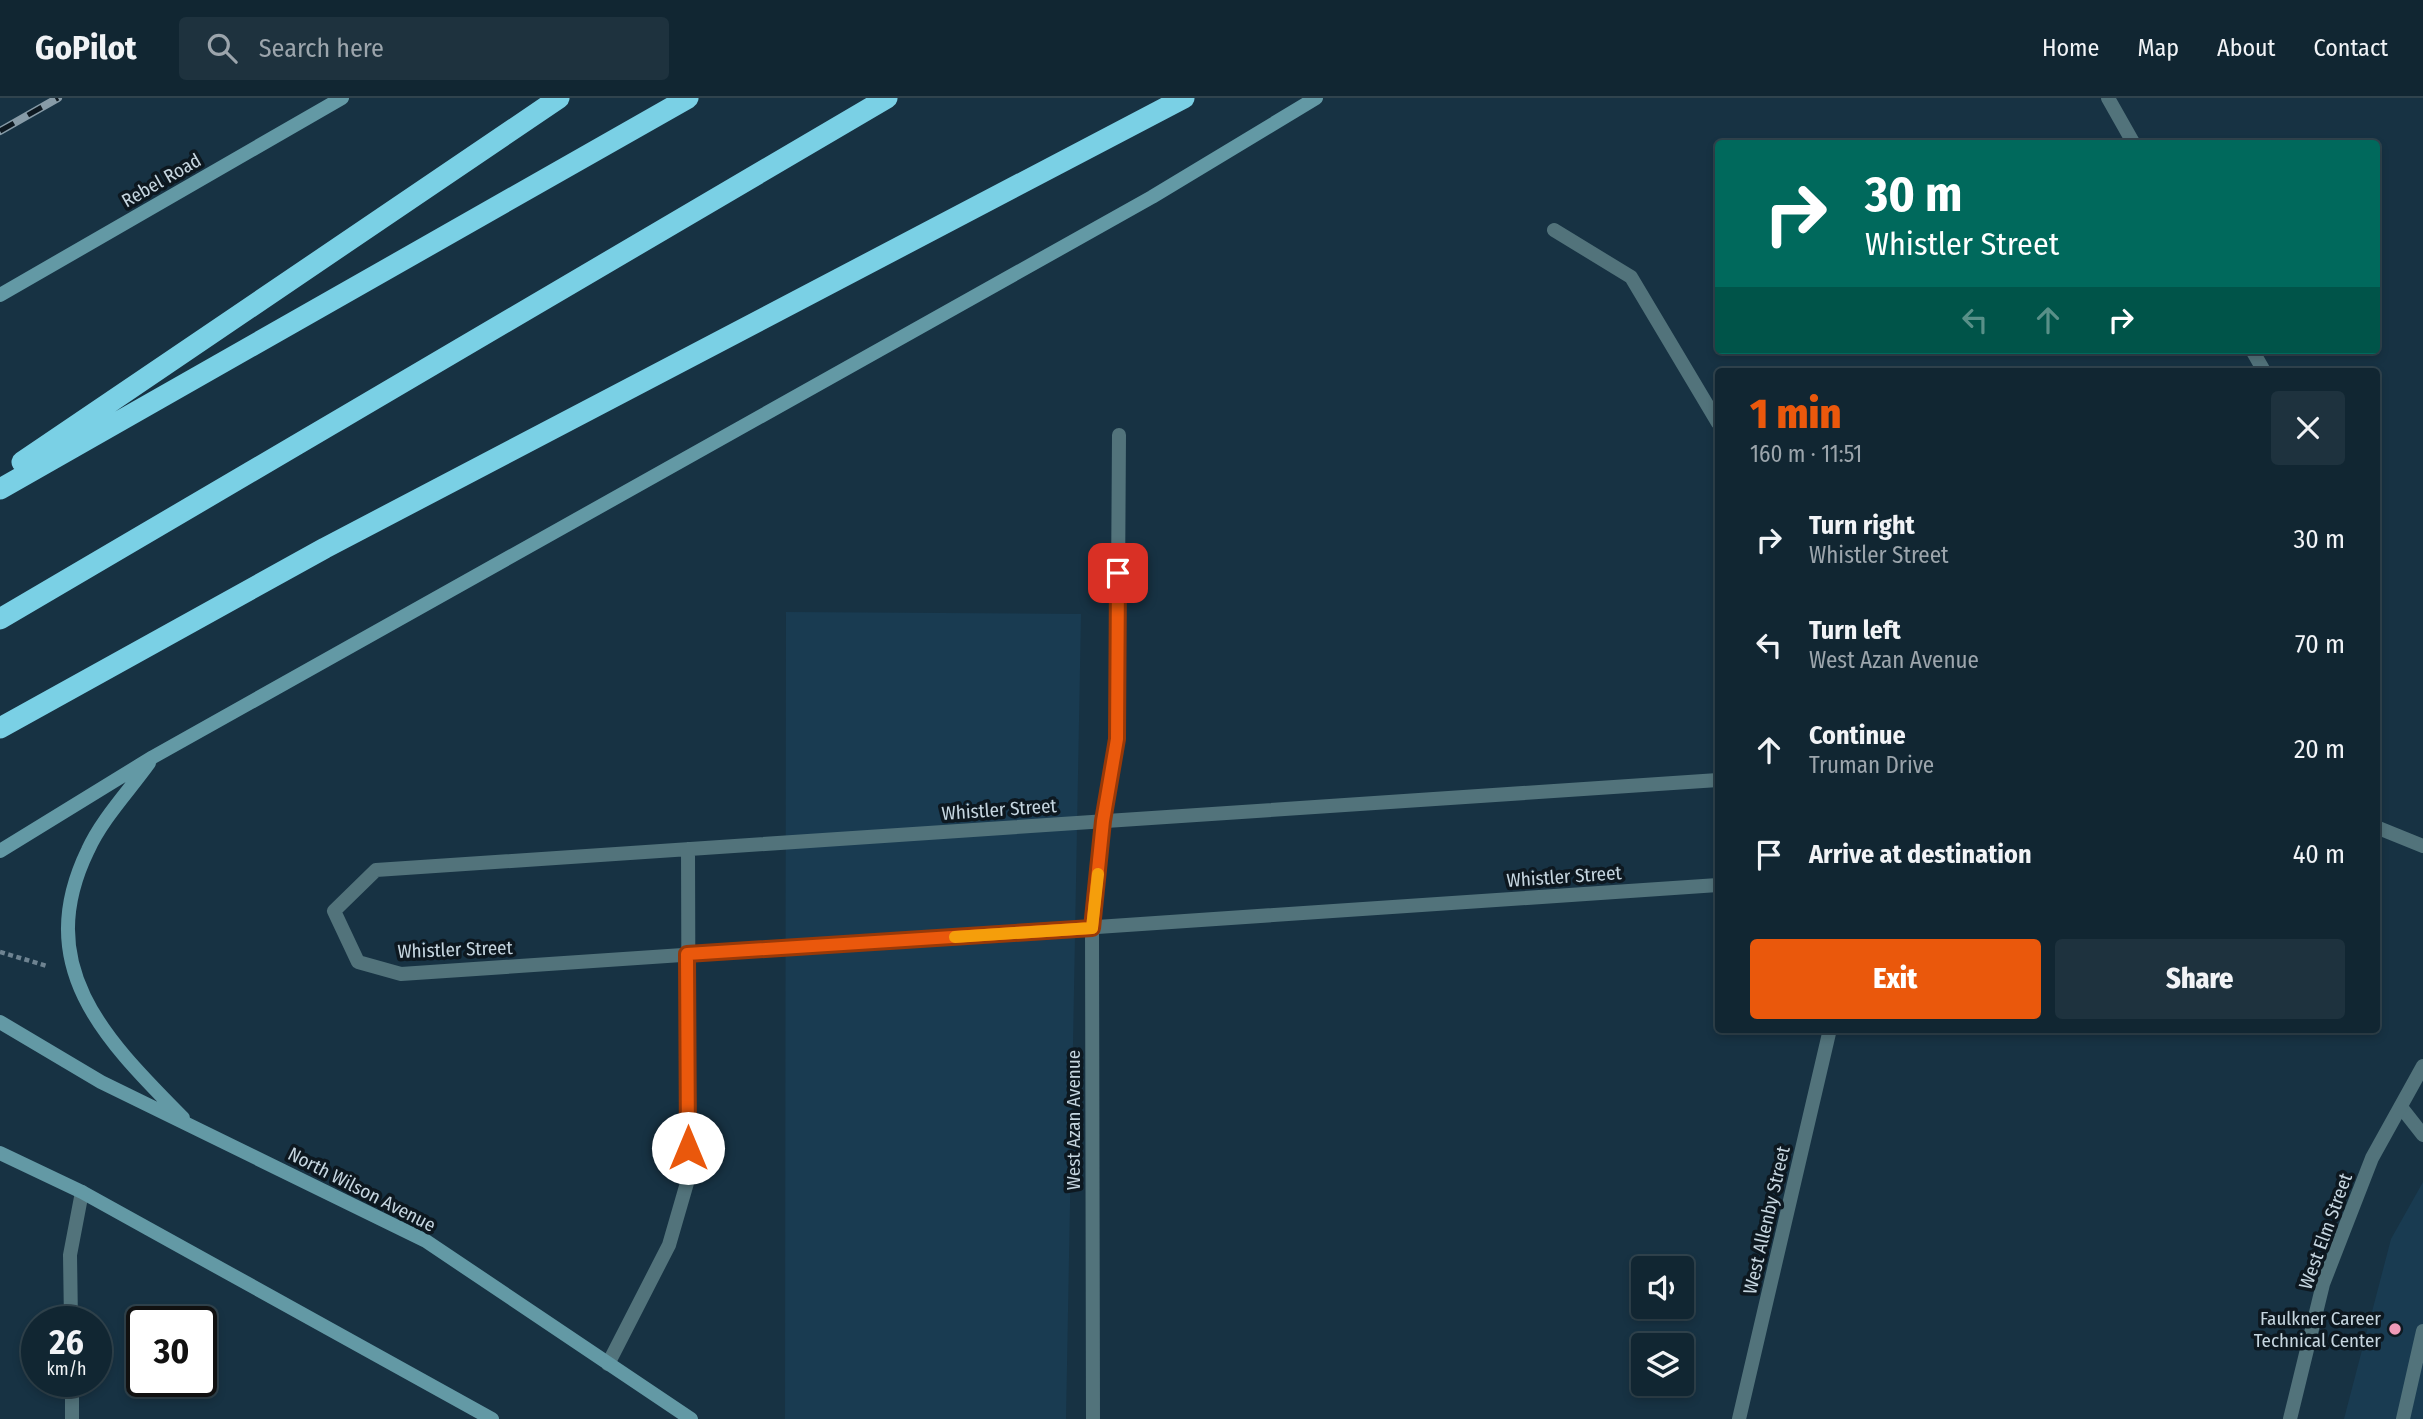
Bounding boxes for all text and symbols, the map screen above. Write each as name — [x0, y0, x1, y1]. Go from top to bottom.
search box — [179, 17, 669, 80]
text: GoPilot — [35, 28, 137, 68]
icon: search — [203, 29, 241, 67]
text: Search here — [259, 33, 384, 64]
text: Home — [2042, 34, 2099, 62]
text: Map — [2137, 34, 2179, 62]
text: About — [2217, 34, 2275, 62]
text: Contact — [2313, 34, 2388, 62]
street label: Rebel Road — [117, 149, 205, 212]
text: 30 m — [1865, 165, 1963, 224]
icon: right — [1750, 168, 1841, 259]
text: Whistler Street — [1865, 225, 2059, 263]
icon: left — [1956, 301, 1994, 339]
icon: ahead — [2029, 301, 2067, 339]
icon: right — [2102, 301, 2140, 339]
text: 1 min — [1750, 389, 1841, 439]
button: close — [2271, 391, 2345, 465]
text: 160 m · 11:51 — [1750, 440, 1862, 468]
text: Turn right — [1809, 510, 1915, 541]
icon: right — [1750, 521, 1788, 559]
text: 30 m — [2294, 524, 2345, 555]
text: Whistler Street — [1809, 541, 1949, 569]
pin — [1088, 543, 1148, 603]
icon: arrive — [1099, 554, 1137, 592]
text: Turn left — [1809, 615, 1901, 646]
icon: left — [1750, 626, 1788, 664]
text: 70 m — [2295, 629, 2345, 660]
text: West Azan Avenue — [1809, 646, 1979, 674]
text: Continue — [1809, 720, 1906, 751]
icon: ahead — [1750, 731, 1788, 769]
text: 20 m — [2294, 734, 2345, 765]
text: Truman Drive — [1809, 751, 1934, 779]
street label: Whistler Street — [941, 794, 1058, 825]
icon: arrive — [1750, 836, 1788, 874]
text: Arrive at destination — [1809, 839, 2032, 870]
text: 40 m — [2293, 839, 2345, 870]
street label: Whistler Street — [1506, 861, 1623, 892]
street label: Whistler Street — [397, 936, 514, 963]
button: Exit — [1750, 939, 2041, 1019]
button: Share — [2055, 939, 2345, 1019]
street label: West Azan Avenue — [1062, 1050, 1085, 1190]
position arrow — [651, 1111, 725, 1185]
street label: North Wilson Avenue — [284, 1142, 439, 1237]
street label: West Allenby Street — [1738, 1143, 1795, 1296]
street label: West Elm Street — [2294, 1169, 2357, 1292]
map controls — [1631, 1256, 1694, 1396]
button: sound — [1631, 1256, 1694, 1319]
speed limit sign: 30 — [126, 1306, 217, 1397]
place label: Faulkner Career Technical Center — [2254, 1307, 2381, 1352]
text: 26 — [49, 1321, 84, 1363]
marker: Faulkner Career Technical Center — [2387, 1321, 2403, 1337]
button: layers — [1631, 1333, 1694, 1396]
text: km/h — [46, 1358, 87, 1380]

